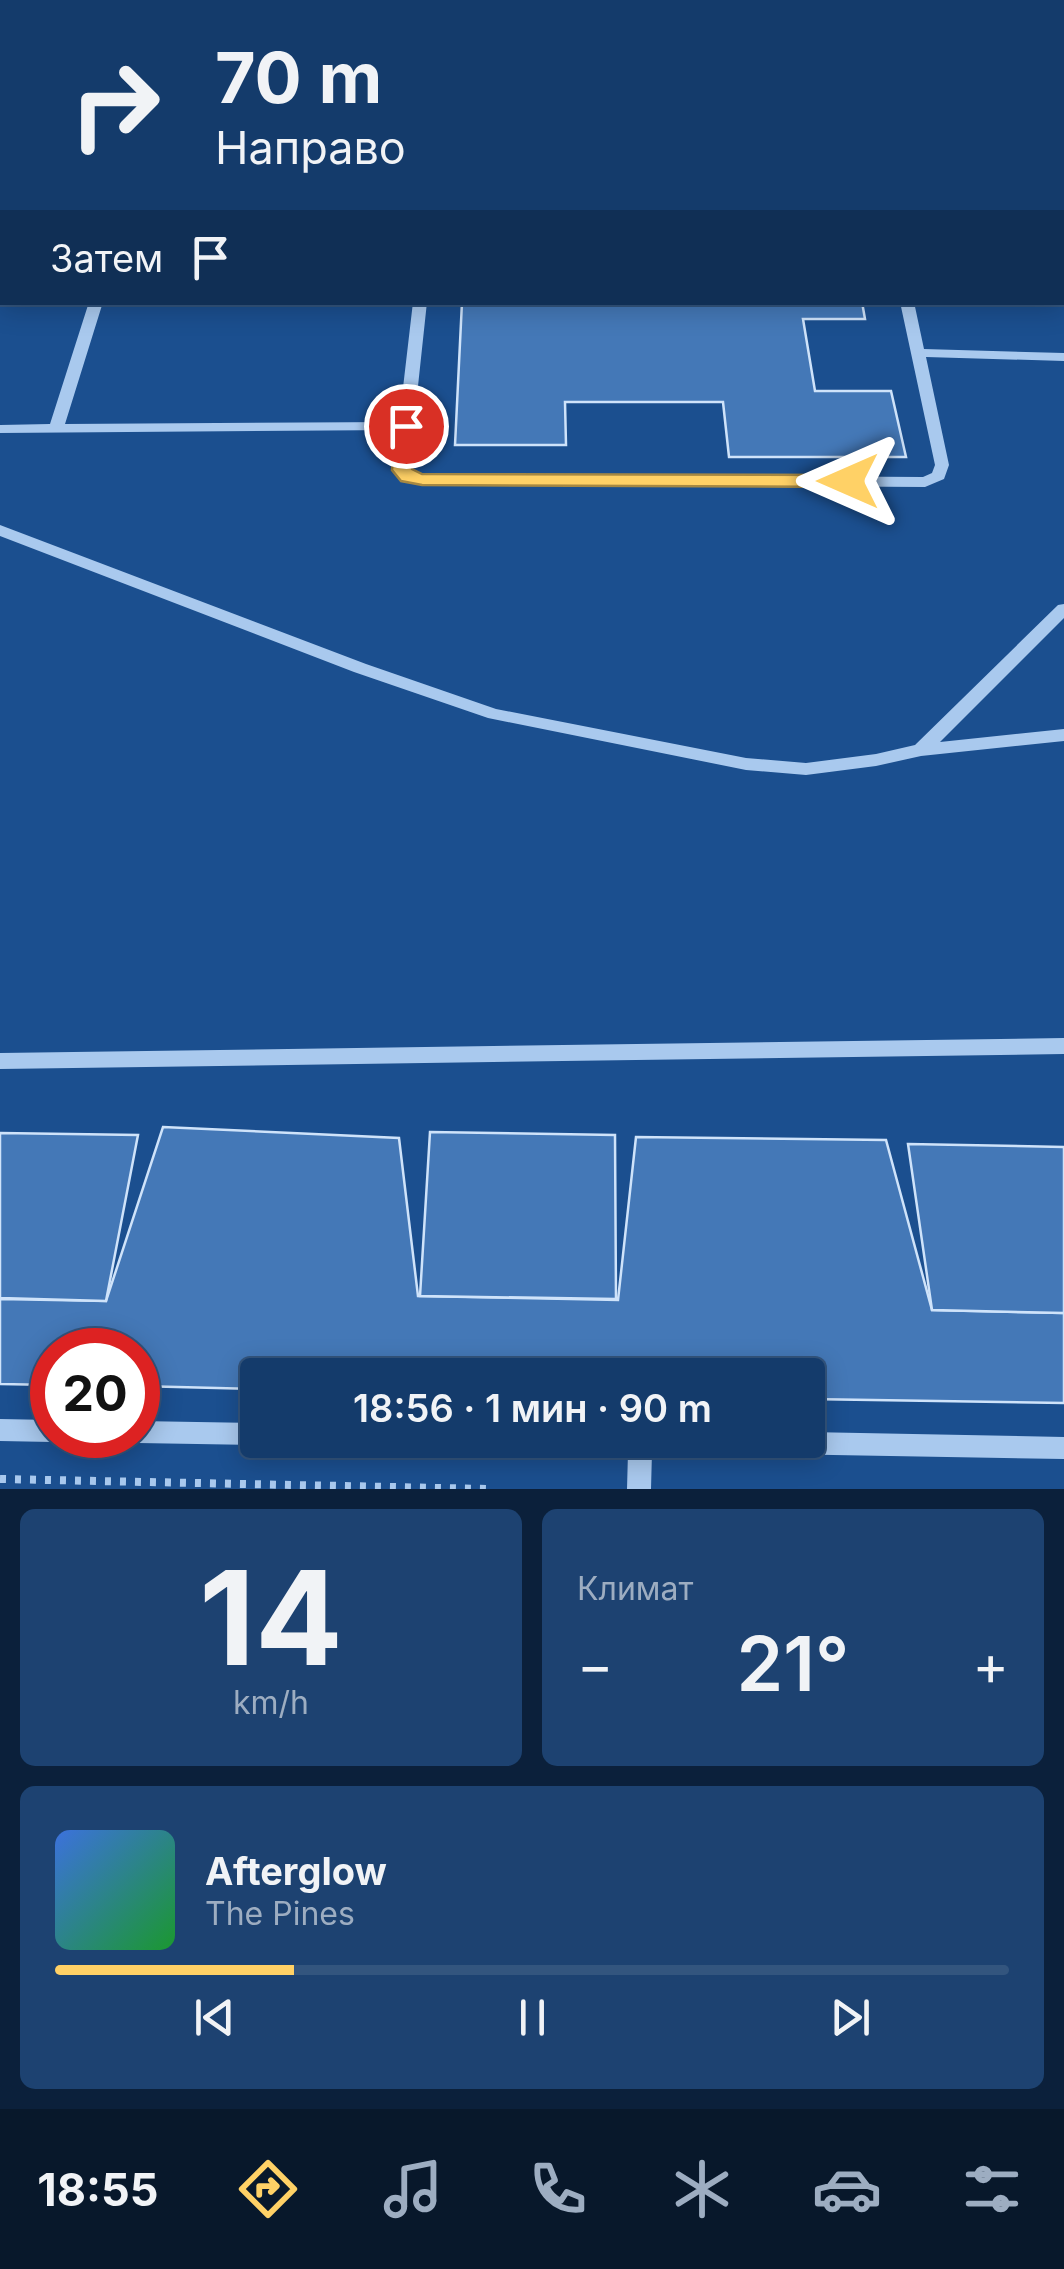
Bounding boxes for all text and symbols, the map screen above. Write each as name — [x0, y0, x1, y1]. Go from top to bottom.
text: 70 m — [215, 35, 382, 120]
icon: right — [50, 40, 180, 170]
text: Направо — [215, 120, 406, 175]
icon: arrive — [183, 230, 238, 285]
text: Затем — [50, 235, 163, 281]
pin — [364, 384, 449, 469]
icon: arrive — [379, 399, 434, 454]
position arrow — [796, 429, 900, 533]
speed limit sign: 20 — [30, 1328, 160, 1458]
text: 18:56 · 1 мин · 90 m — [353, 1385, 712, 1431]
text: 14 — [199, 1539, 343, 1696]
text: Климат — [577, 1569, 693, 1608]
text: 21° — [737, 1618, 849, 1709]
text: − — [577, 1632, 613, 1698]
text: + — [973, 1632, 1009, 1698]
text: km/h — [233, 1683, 309, 1722]
text: Afterglow — [205, 1848, 387, 1894]
text: The Pines — [205, 1894, 355, 1933]
icon: previous — [187, 1990, 242, 2045]
icon: pause — [505, 1990, 560, 2045]
icon: next — [823, 1990, 878, 2045]
icon: directions — [233, 2154, 303, 2224]
icon: music — [378, 2154, 448, 2224]
icon: phone — [523, 2154, 593, 2224]
icon: climate — [667, 2154, 737, 2224]
icon: car — [812, 2154, 882, 2224]
icon: filters — [957, 2154, 1027, 2224]
text: 18:55 — [37, 2162, 159, 2217]

